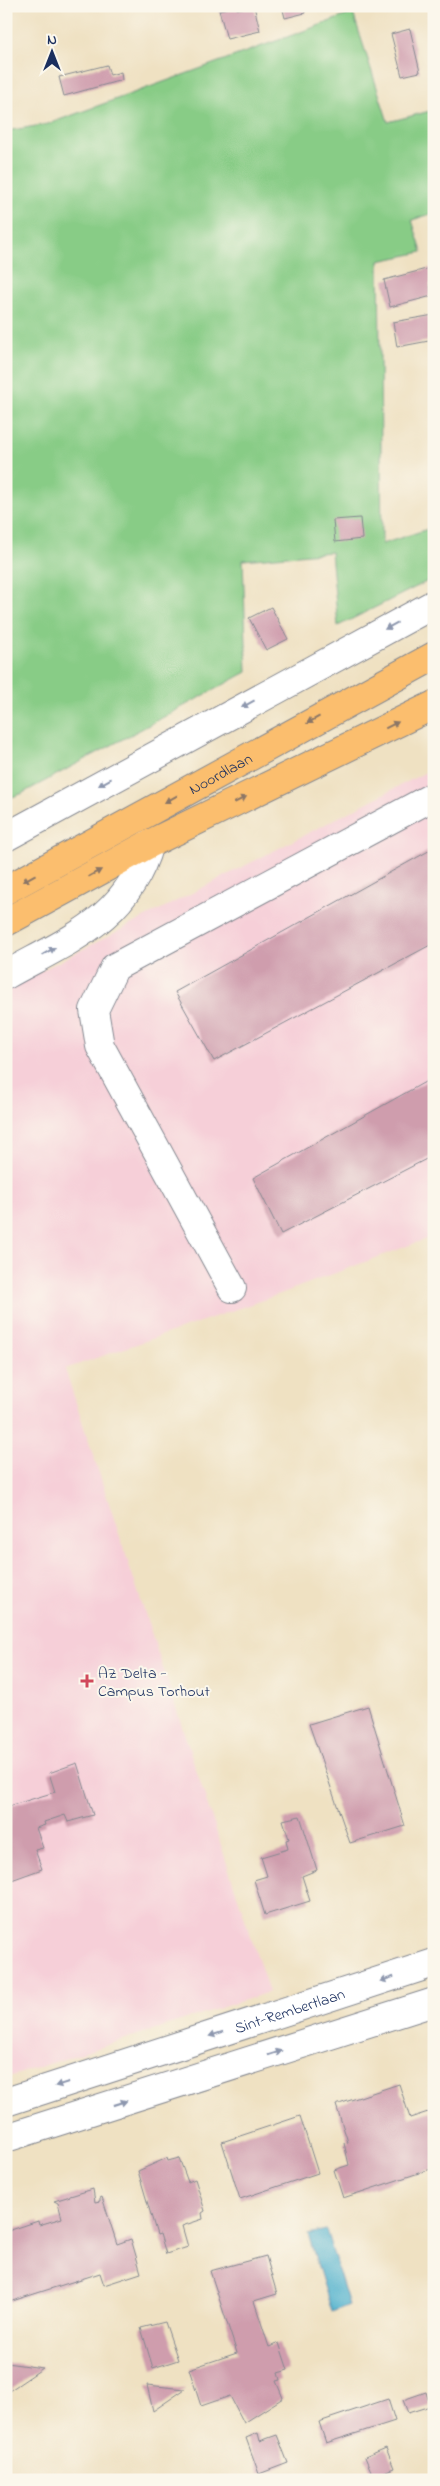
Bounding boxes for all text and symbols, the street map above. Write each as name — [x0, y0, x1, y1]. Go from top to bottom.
north arrow — [28, 28, 78, 78]
text: N — [47, 30, 57, 51]
one-way arrow — [383, 622, 398, 630]
one-way arrow — [241, 699, 254, 708]
one-way arrow — [307, 716, 320, 725]
one-way arrow — [385, 721, 399, 729]
street label: Noordlaan — [185, 747, 257, 802]
one-way arrow — [98, 778, 113, 786]
one-way arrow — [164, 794, 177, 803]
one-way arrow — [233, 796, 247, 804]
one-way arrow — [88, 869, 102, 878]
one-way arrow — [22, 873, 35, 882]
one-way arrow — [42, 946, 55, 955]
place label: AZ Delta - Campus Torhout — [98, 1662, 211, 1704]
marker: AZ Delta - Campus Torhout — [80, 1674, 94, 1688]
one-way arrow — [380, 1975, 395, 1983]
street label: Sint-Rembertlaan — [232, 1983, 348, 2041]
one-way arrow — [209, 2031, 224, 2039]
one-way arrow — [267, 2049, 282, 2057]
one-way arrow — [54, 2081, 69, 2089]
one-way arrow — [112, 2098, 127, 2106]

